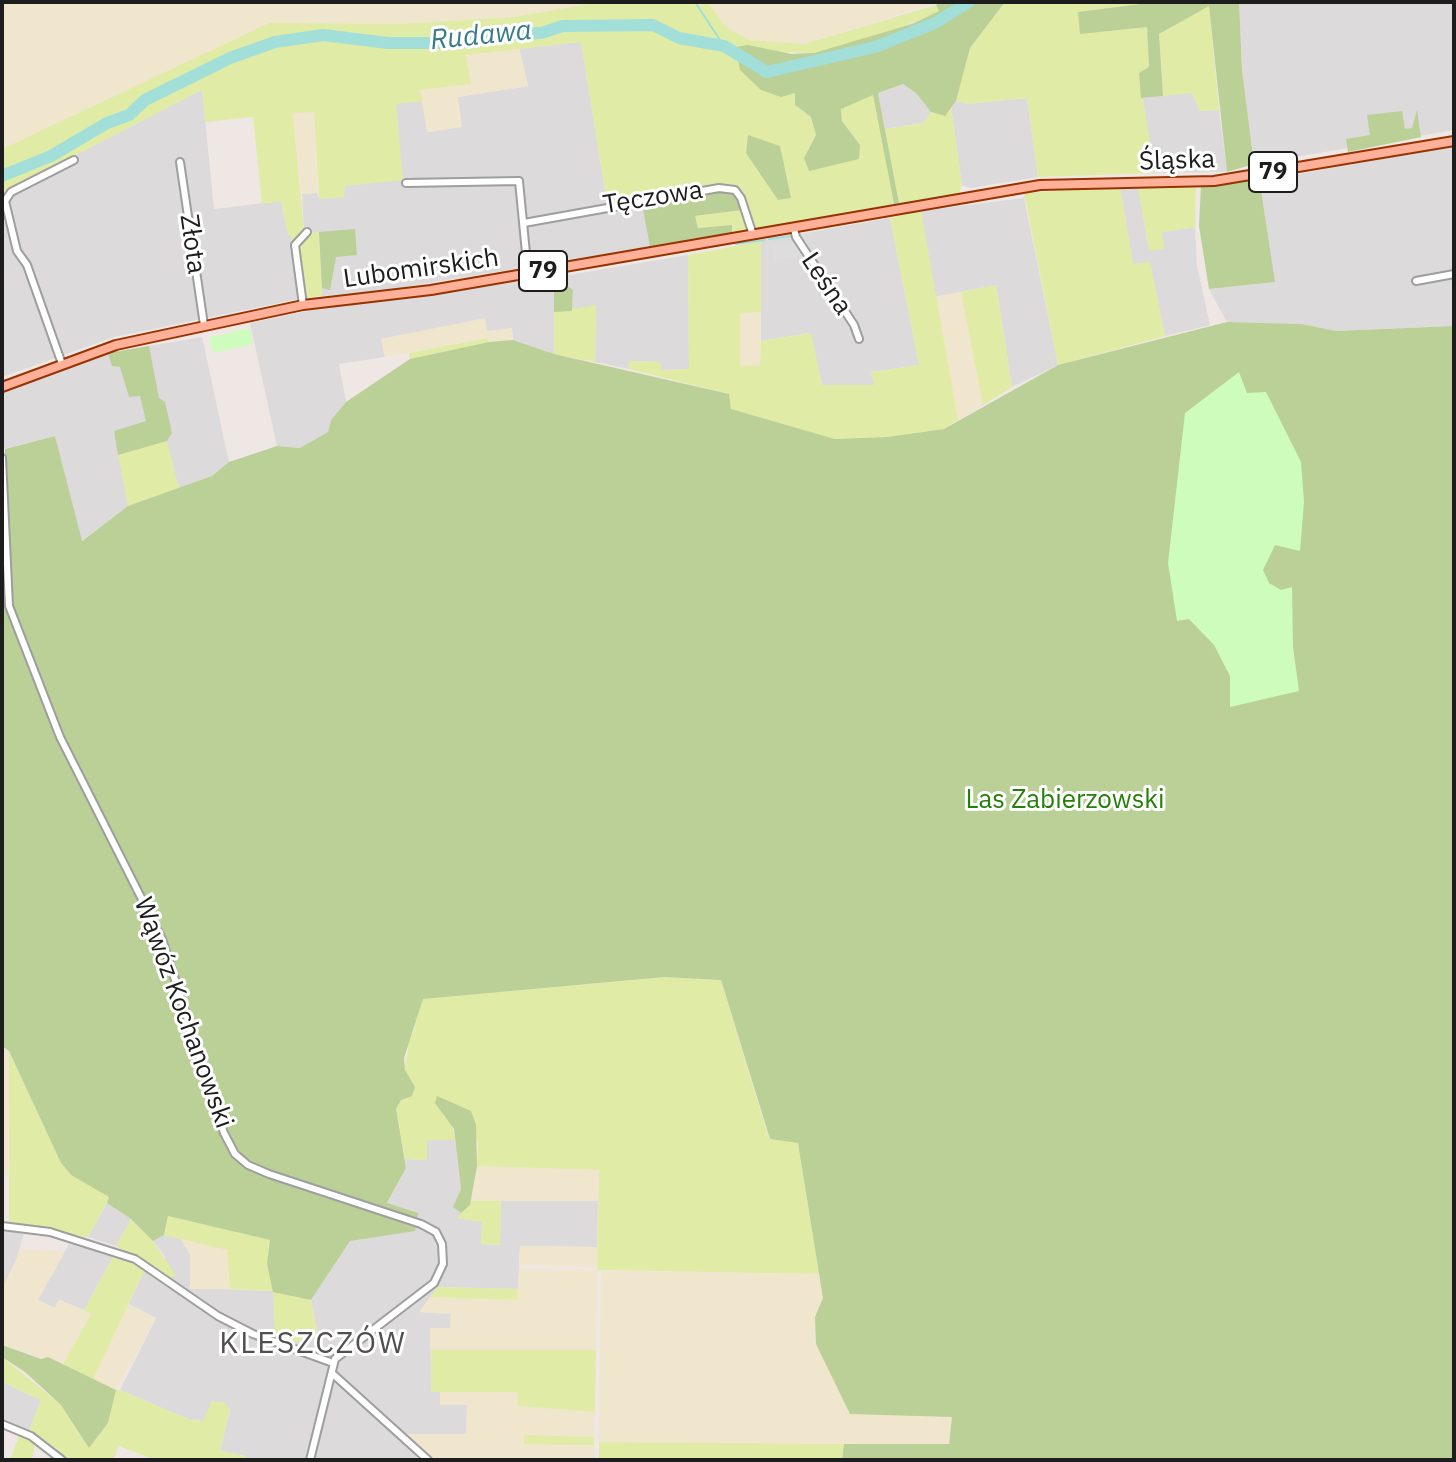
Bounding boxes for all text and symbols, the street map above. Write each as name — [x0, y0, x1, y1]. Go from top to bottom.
water label: Rudawa — [429, 14, 533, 58]
street label: Śląska — [1138, 144, 1216, 178]
road number: 79 — [1249, 152, 1297, 192]
street label: Tęczowa — [601, 175, 705, 221]
street label: Złota — [172, 212, 212, 276]
street label: Lubomirskich — [341, 243, 501, 295]
street label: Leśna — [794, 247, 858, 321]
road number: 79 — [519, 251, 567, 291]
park label: Las Zabierzowski — [965, 784, 1165, 816]
street label: Wąwóz Kochanowski — [127, 893, 239, 1133]
district label: KLESZCZÓW — [219, 1326, 407, 1362]

